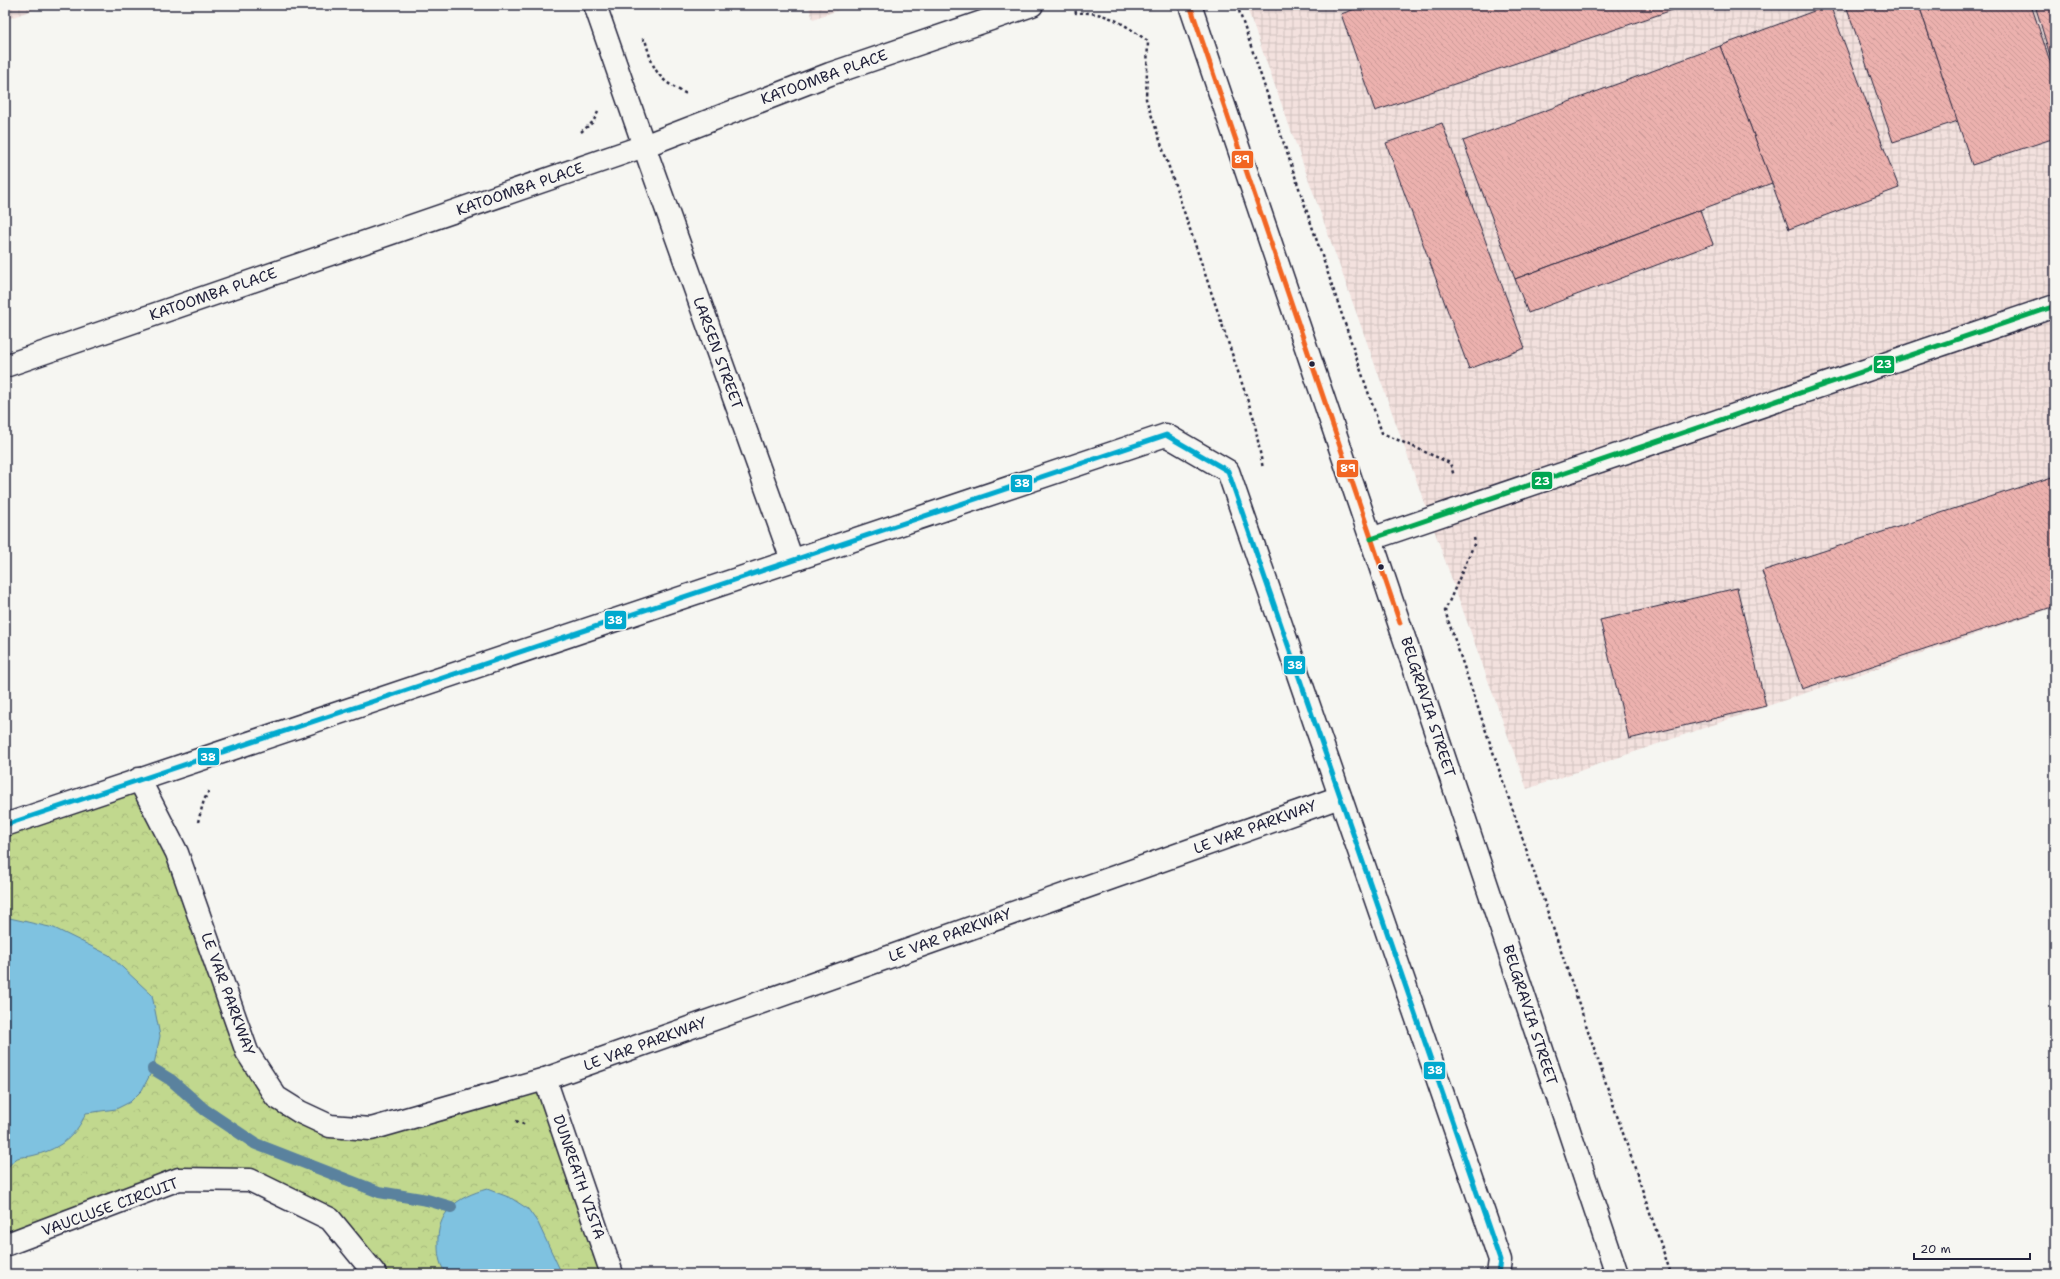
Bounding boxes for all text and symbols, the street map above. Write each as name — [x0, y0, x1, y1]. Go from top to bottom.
street label: KATOOMBA PLACE — [758, 45, 890, 109]
line badge: 89 — [1231, 150, 1254, 169]
text: 89 — [1234, 152, 1250, 167]
street label: KATOOMBA PLACE — [454, 158, 586, 220]
street label: KATOOMBA PLACE — [147, 263, 279, 325]
street label: LARSEN STREET — [688, 294, 748, 412]
line badge: 23 — [1873, 355, 1895, 374]
text: 23 — [1876, 357, 1892, 372]
unlabelled marker — [1307, 359, 1317, 369]
line badge: 89 — [1336, 459, 1359, 478]
text: 89 — [1340, 461, 1356, 476]
line badge: 23 — [1531, 471, 1553, 490]
line badge: 38 — [1010, 474, 1033, 493]
text: 23 — [1534, 474, 1550, 489]
text: 38 — [1014, 476, 1030, 491]
unlabelled marker — [1376, 562, 1386, 572]
line badge: 38 — [604, 610, 627, 630]
text: 38 — [607, 613, 623, 628]
street label: BELGRAVIA STREET — [1396, 634, 1460, 780]
line badge: 38 — [1283, 655, 1306, 675]
text: 38 — [1287, 658, 1303, 673]
line badge: 38 — [197, 747, 220, 766]
text: 38 — [200, 750, 216, 765]
street label: LE VAR PARKWAY — [1191, 795, 1319, 859]
street label: LE VAR PARKWAY — [886, 903, 1014, 967]
street label: LE VAR PARKWAY — [196, 930, 260, 1058]
street label: BELGRAVIA STREET — [1498, 942, 1562, 1088]
street label: LE VAR PARKWAY — [581, 1012, 709, 1076]
line badge: 38 — [1423, 1061, 1446, 1080]
text: 38 — [1427, 1063, 1443, 1078]
street label: DUNREATH VISTA — [548, 1112, 610, 1242]
street label: VAUCLUSE CIRCUIT — [39, 1173, 181, 1241]
scale bar — [1914, 1235, 2030, 1261]
text: 20 m — [1920, 1241, 1951, 1257]

